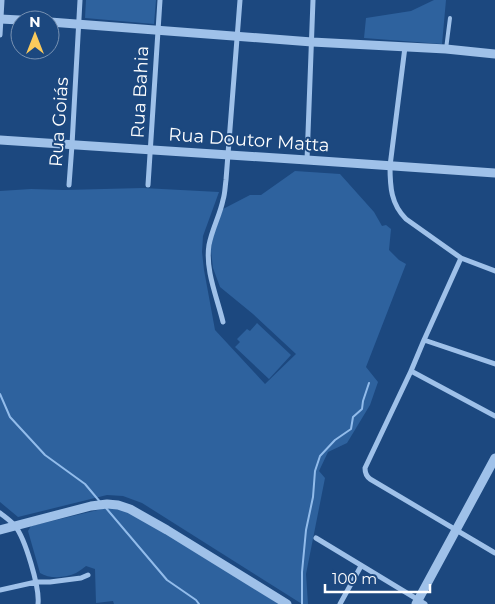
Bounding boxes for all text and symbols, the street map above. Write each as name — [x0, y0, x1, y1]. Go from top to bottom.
north arrow — [10, 10, 60, 60]
text: N — [29, 13, 41, 31]
street label: Rua Bahia — [127, 45, 153, 139]
street label: Rua Goiás — [45, 76, 73, 168]
street label: Rua Doutor Matta — [168, 123, 330, 157]
scale bar — [325, 562, 430, 594]
text: 100 m — [332, 569, 377, 588]

